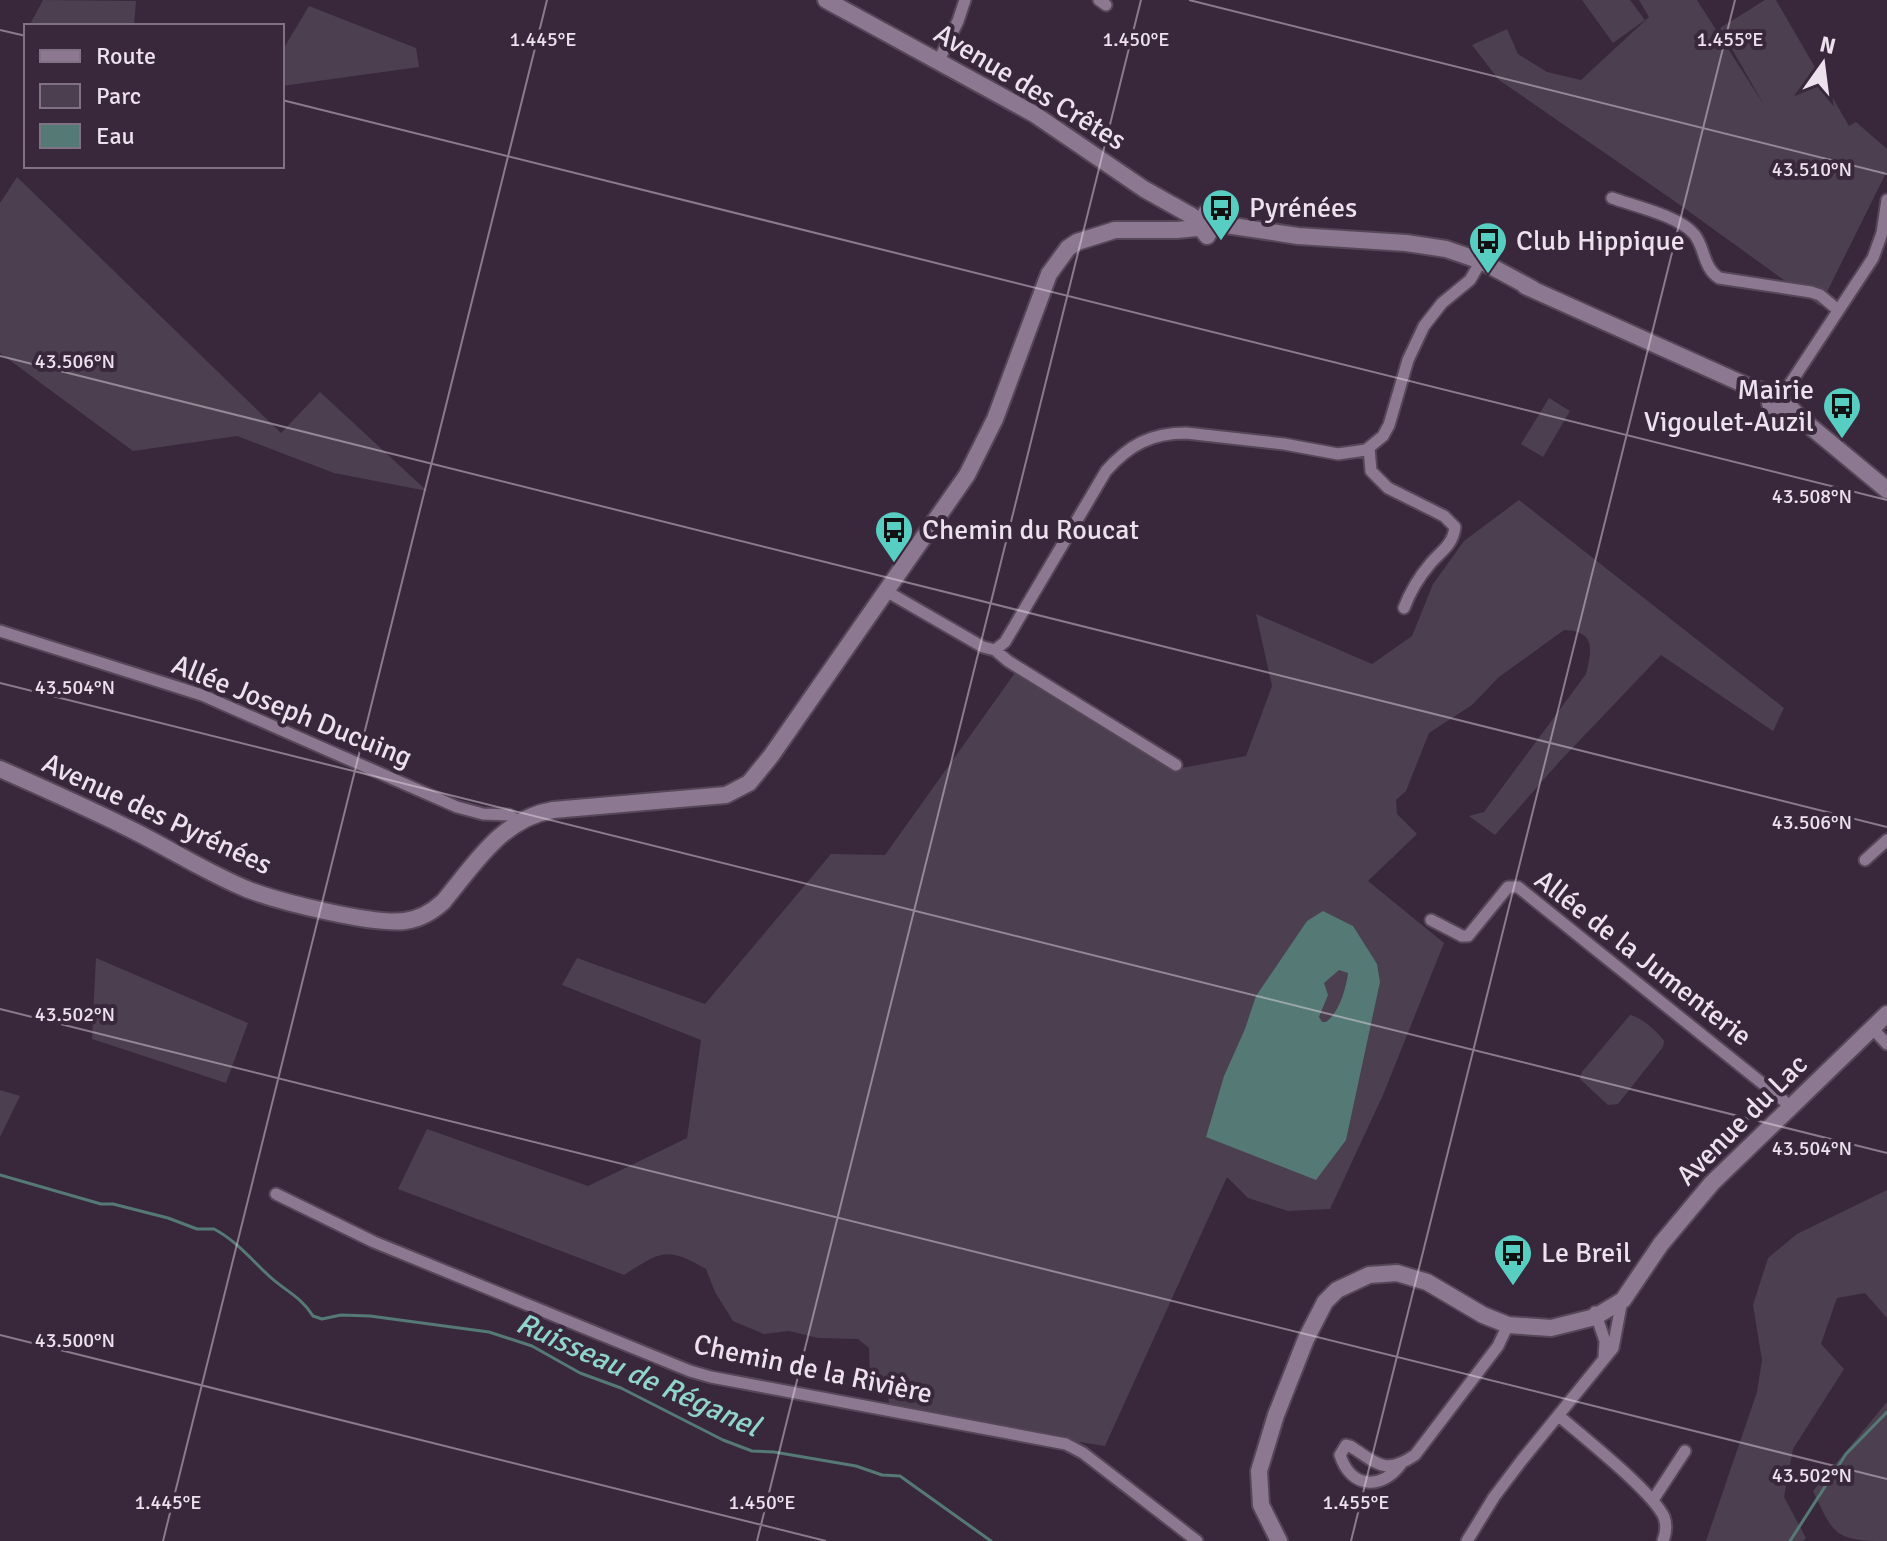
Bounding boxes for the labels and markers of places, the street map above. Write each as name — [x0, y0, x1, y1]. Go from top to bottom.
bus stop icon: Pyrénées — [1200, 187, 1242, 242]
place label: Pyrénées — [1249, 191, 1357, 225]
bus stop icon: Club Hippique — [1467, 220, 1509, 275]
place label: Club Hippique — [1516, 224, 1685, 258]
place label: Mairie Vigoulet-Auzil — [1644, 373, 1814, 439]
bus stop icon: Mairie Vigoulet-Auzil — [1821, 385, 1863, 440]
bus stop icon: Chemin du Roucat — [873, 509, 915, 564]
place label: Chemin du Roucat — [922, 513, 1139, 547]
bus stop icon: Le Breil — [1492, 1232, 1534, 1287]
place label: Le Breil — [1541, 1236, 1631, 1270]

